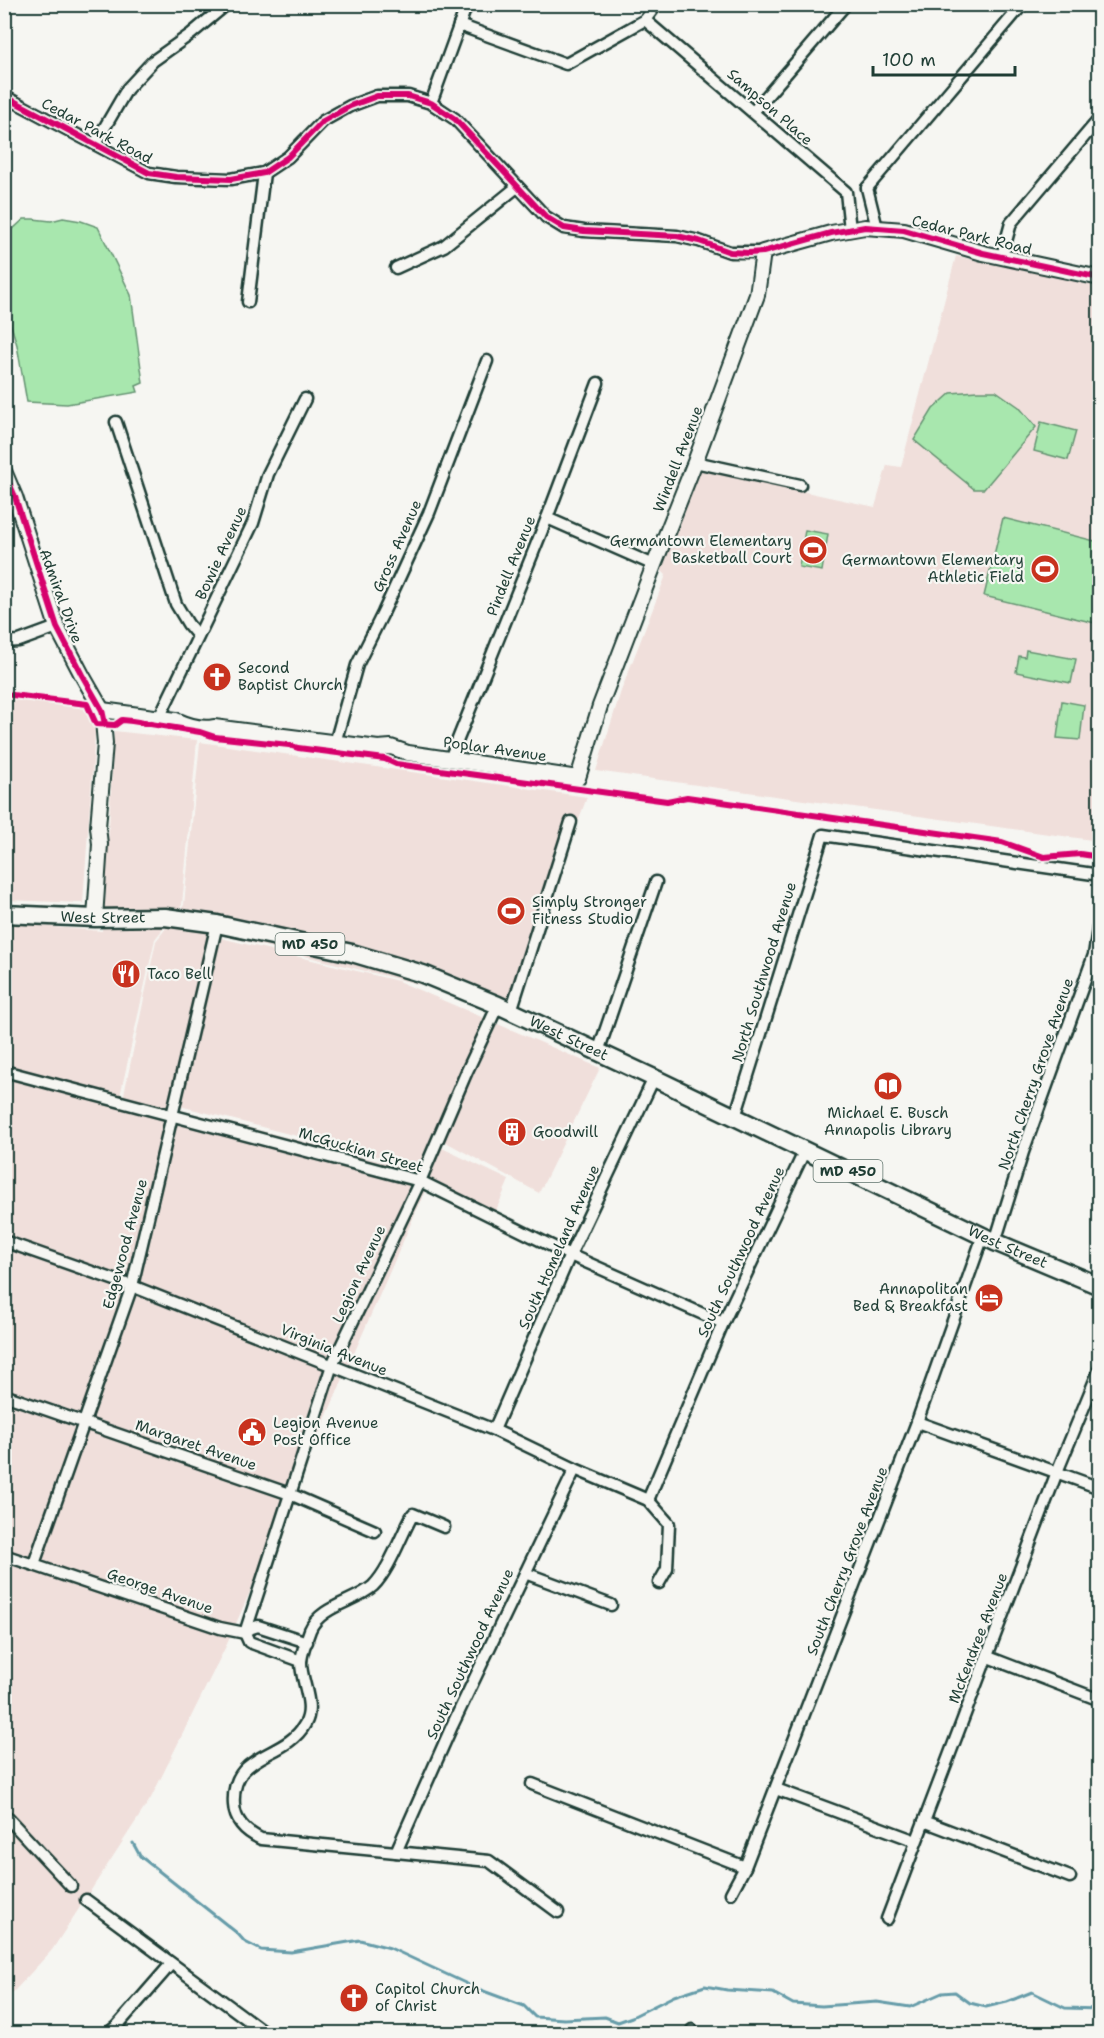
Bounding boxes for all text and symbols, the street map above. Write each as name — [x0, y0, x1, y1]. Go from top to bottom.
scale bar — [873, 39, 1016, 77]
text: 100 m — [882, 48, 936, 72]
street label: Sampson Place — [723, 64, 817, 150]
street label: Cedar Park Road — [38, 93, 156, 169]
street label: Cedar Park Road — [910, 210, 1035, 260]
street label: Windell Avenue — [649, 403, 707, 515]
street label: Gross Avenue — [368, 497, 426, 595]
street label: Bowie Avenue — [191, 503, 251, 603]
street label: Pindell Avenue — [482, 513, 540, 619]
place label: Germantown Elementary Basketball Court — [610, 531, 792, 568]
sports icon: Germantown Elementary Basketball Court — [797, 534, 829, 566]
street label: Admiral Drive — [35, 546, 87, 646]
place label: Germantown Elementary Athletic Field — [842, 550, 1024, 587]
sports icon: Germantown Elementary Athletic Field — [1029, 553, 1061, 585]
place label: Second Baptist Church — [238, 658, 343, 695]
church icon: Second Baptist Church — [201, 661, 233, 693]
street label: Poplar Avenue — [442, 732, 548, 766]
street label: North Southwood Avenue — [727, 879, 801, 1065]
place label: Simply Stronger Fitness Studio — [532, 892, 647, 929]
sports icon: Simply Stronger Fitness Studio — [495, 895, 527, 927]
street label: West Street — [60, 906, 146, 928]
road number: MD 450 — [276, 933, 344, 955]
restaurant icon: Taco Bell — [110, 958, 142, 990]
place label: Taco Bell — [147, 964, 212, 984]
street label: North Cherry Grove Avenue — [994, 975, 1078, 1173]
street label: West Street — [526, 1011, 612, 1065]
library icon: Michael E. Busch Annapolis Library — [872, 1070, 904, 1102]
place label: Michael E. Busch Annapolis Library — [824, 1103, 952, 1140]
building icon: Goodwill — [496, 1116, 528, 1148]
place label: Goodwill — [533, 1122, 598, 1142]
street label: McGuckian Street — [296, 1123, 426, 1177]
road number: MD 450 — [814, 1160, 882, 1182]
street label: South Homeland Avenue — [514, 1162, 604, 1332]
street label: South Southwood Avenue — [693, 1163, 789, 1341]
street label: Edgewood Avenue — [98, 1177, 152, 1311]
street label: West Street — [965, 1220, 1051, 1273]
street label: Legion Avenue — [328, 1222, 390, 1326]
place label: Annapolitan Bed & Breakfast — [853, 1279, 968, 1316]
hotel icon: Annapolitan Bed & Breakfast — [973, 1282, 1005, 1314]
street label: Virginia Avenue — [277, 1319, 391, 1381]
place label: Legion Avenue Post Office — [273, 1413, 379, 1450]
street label: Margaret Avenue — [133, 1415, 259, 1475]
public building icon: Legion Avenue Post Office — [236, 1416, 268, 1448]
street label: South Cherry Grove Avenue — [802, 1464, 892, 1658]
street label: George Avenue — [104, 1564, 216, 1618]
street label: South Southwood Avenue — [422, 1565, 518, 1743]
street label: McKendree Avenue — [944, 1570, 1012, 1706]
place label: Capitol Church of Christ — [375, 1979, 480, 2016]
church icon: Capitol Church of Christ — [338, 1982, 370, 2014]

